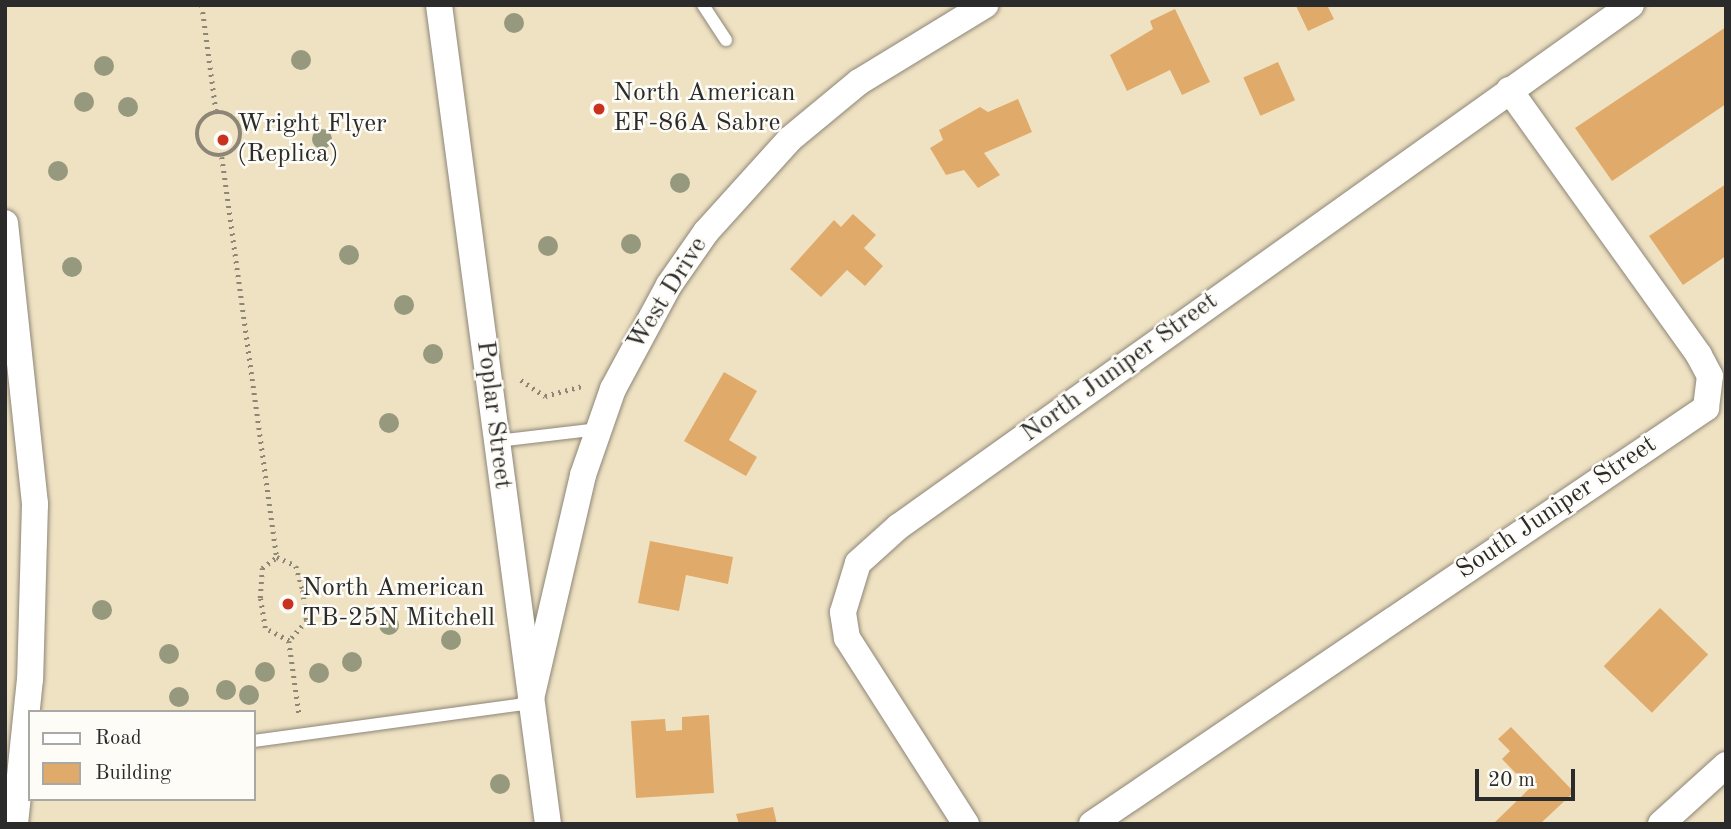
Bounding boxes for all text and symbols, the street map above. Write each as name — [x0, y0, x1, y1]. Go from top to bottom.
place label: North American EF-86A Sabre — [613, 78, 795, 140]
marker: North American EF-86A Sabre — [591, 101, 607, 117]
place label: Wright Flyer (Replica) — [237, 109, 387, 170]
marker: Wright Flyer (Replica) — [215, 132, 231, 148]
street label: West Drive — [621, 232, 715, 356]
street label: North Juniper Street — [1016, 286, 1224, 450]
street label: Poplar Street — [468, 339, 518, 491]
street label: South Juniper Street — [1451, 429, 1663, 587]
place label: North American TB-25N Mitchell — [302, 573, 495, 634]
marker: North American TB-25N Mitchell — [280, 596, 296, 612]
legend — [28, 710, 256, 801]
text: Road — [95, 728, 142, 749]
scale bar — [1479, 756, 1579, 800]
text: Building — [95, 763, 171, 784]
text: 20 m — [1488, 770, 1535, 791]

